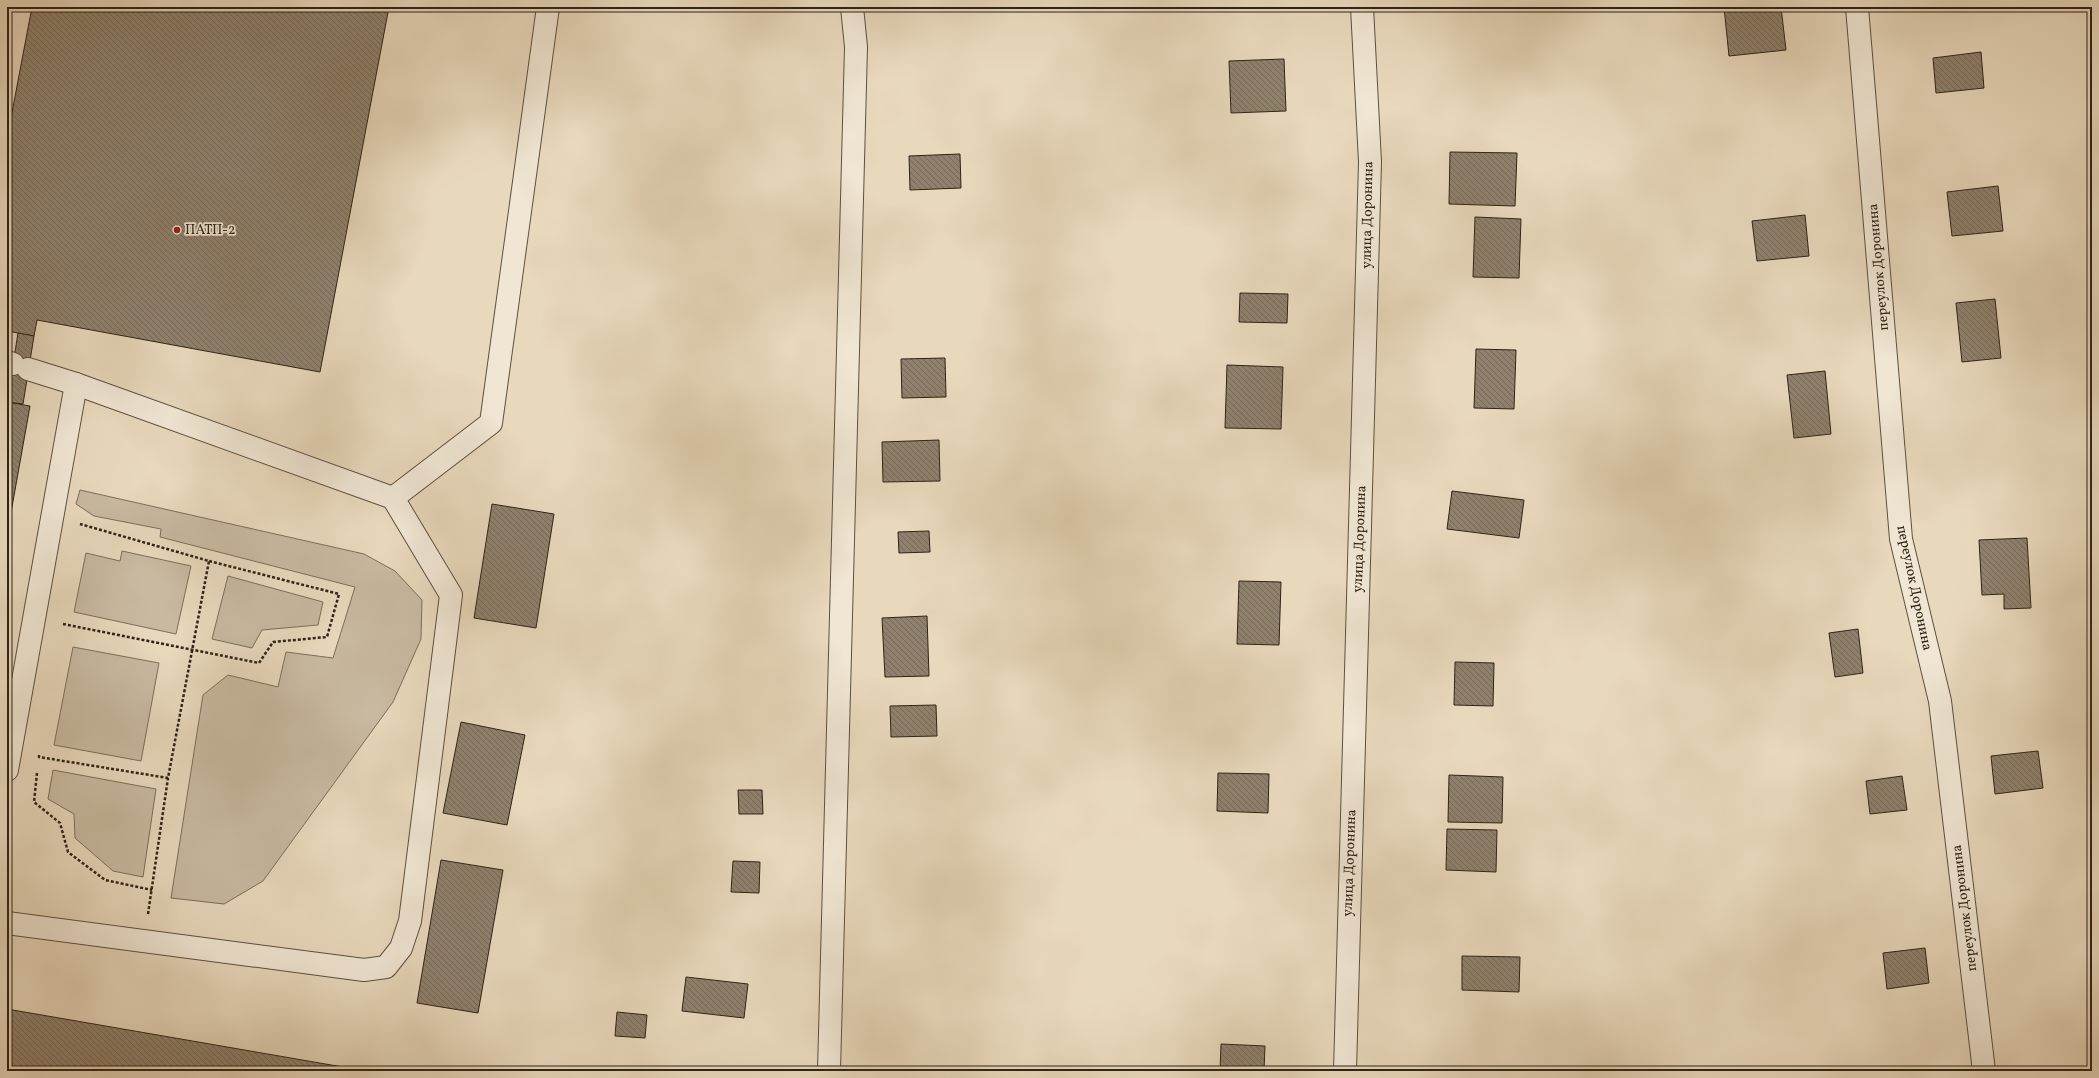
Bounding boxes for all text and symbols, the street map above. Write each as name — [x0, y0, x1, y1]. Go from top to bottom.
street label: улица Доронина — [1358, 161, 1378, 269]
street label: переулок Доронина — [1864, 203, 1894, 331]
place label: ПАТП-2 — [185, 221, 235, 240]
marker: ПАТП-2 — [172, 225, 182, 235]
street label: улица Доронина — [1349, 485, 1371, 593]
street label: переулок Доронина — [1891, 524, 1937, 652]
street label: улица Доронина — [1339, 809, 1361, 917]
street label: переулок Доронина — [1948, 844, 1982, 972]

